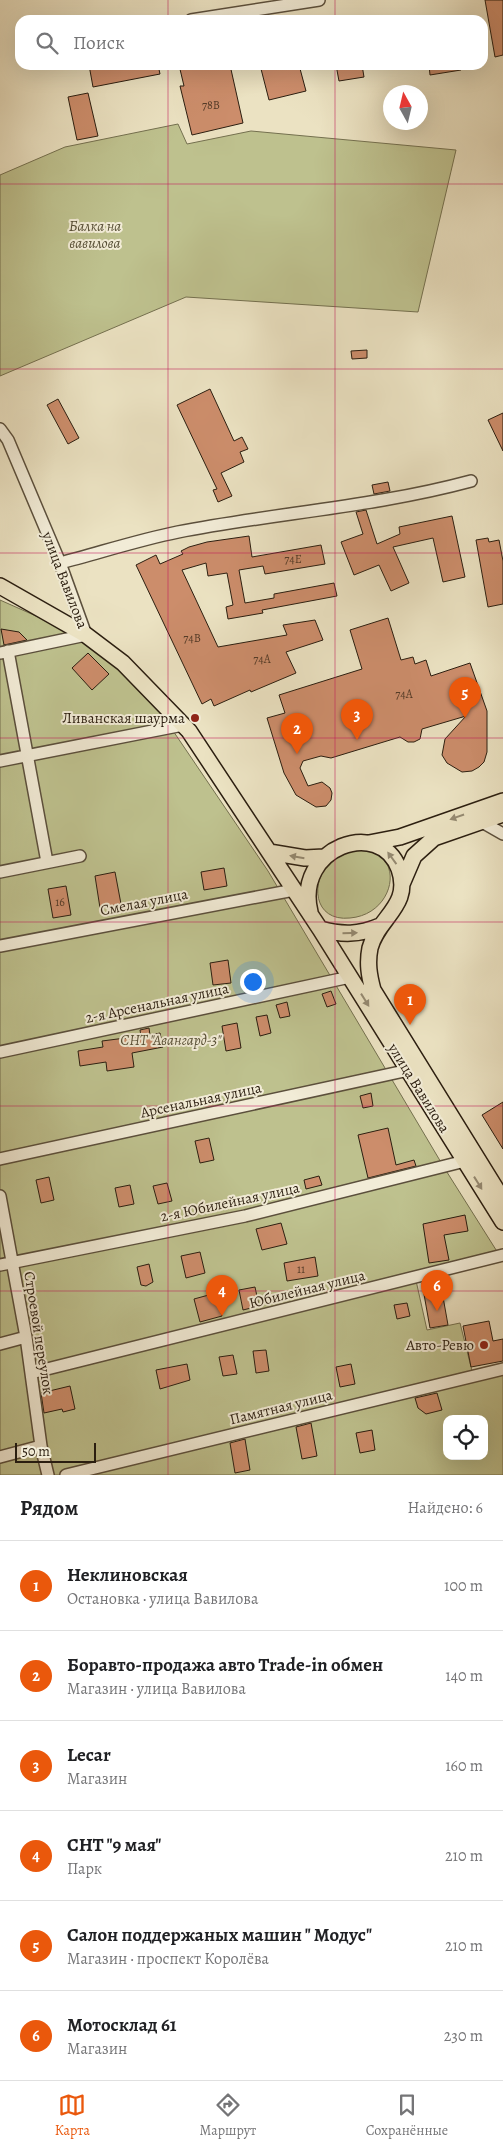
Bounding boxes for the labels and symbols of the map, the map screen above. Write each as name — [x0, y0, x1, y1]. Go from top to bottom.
north arrow — [383, 85, 428, 130]
house number: 78В — [202, 97, 220, 113]
park label: Балка на вавилова — [69, 216, 121, 253]
street label: улица Вавилова — [37, 528, 93, 631]
house number: 74Е — [284, 551, 302, 567]
house number: 74В — [183, 630, 201, 646]
house number: 74А — [253, 651, 272, 667]
pin: 5 — [449, 677, 481, 718]
house number: 74А — [395, 686, 414, 702]
pin: 3 — [341, 699, 373, 740]
place label: Ливанская шаурма — [62, 708, 185, 728]
marker: Ливанская шаурма — [189, 712, 201, 724]
pin: 2 — [281, 713, 313, 754]
one-way arrow — [449, 813, 464, 821]
one-way arrow — [387, 851, 397, 865]
one-way arrow — [288, 852, 304, 860]
street label: Смелая улица — [98, 884, 190, 920]
house number: 16 — [55, 894, 65, 910]
one-way arrow — [343, 929, 359, 937]
your location — [240, 969, 266, 995]
street label: 2-я Арсенальная улица — [84, 978, 231, 1028]
pin: 1 — [394, 984, 426, 1025]
one-way arrow — [360, 993, 369, 1007]
park label: СНТ "Авангард-3" — [120, 1030, 222, 1050]
street label: улица Вавилова — [383, 1039, 455, 1137]
street label: Арсенальная улица — [138, 1077, 263, 1123]
one-way arrow — [473, 1176, 483, 1189]
street label: 2-я Юбилейная улица — [159, 1177, 301, 1227]
house number: 11 — [297, 1261, 305, 1277]
street label: Юбилейная улица — [247, 1265, 367, 1313]
street label: Строевой переулок — [19, 1270, 59, 1396]
pin: 6 — [421, 1270, 453, 1311]
pin: 4 — [206, 1275, 238, 1316]
place label: Авто-Ревю — [405, 1335, 474, 1355]
marker: Авто-Ревю — [478, 1339, 490, 1351]
street label: Памятная улица — [227, 1385, 335, 1429]
scale bar — [15, 1440, 96, 1463]

